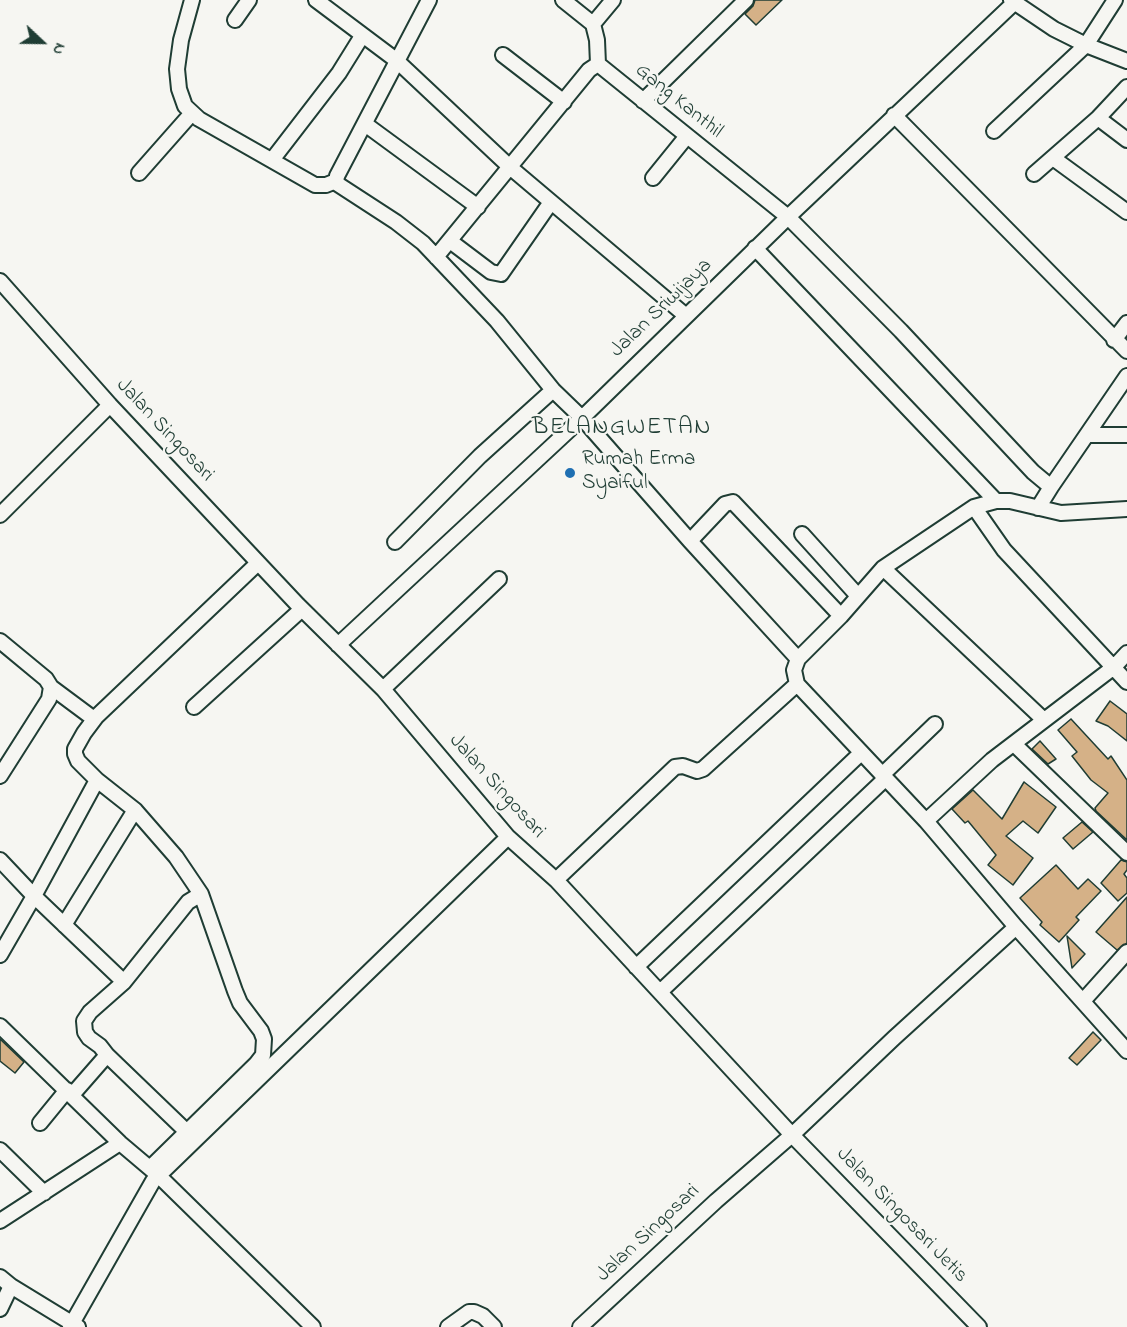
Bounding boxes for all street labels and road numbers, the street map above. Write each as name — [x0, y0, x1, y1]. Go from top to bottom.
street label: Gang Kanthil — [629, 59, 727, 145]
street label: Jalan Sriwijaya — [606, 254, 718, 364]
street label: Jalan Singosari — [110, 374, 218, 488]
street label: Jalan Singosari — [442, 729, 550, 845]
street label: Jalan Singosari Jetis — [830, 1143, 972, 1289]
street label: Jalan Singosari — [592, 1180, 706, 1288]

